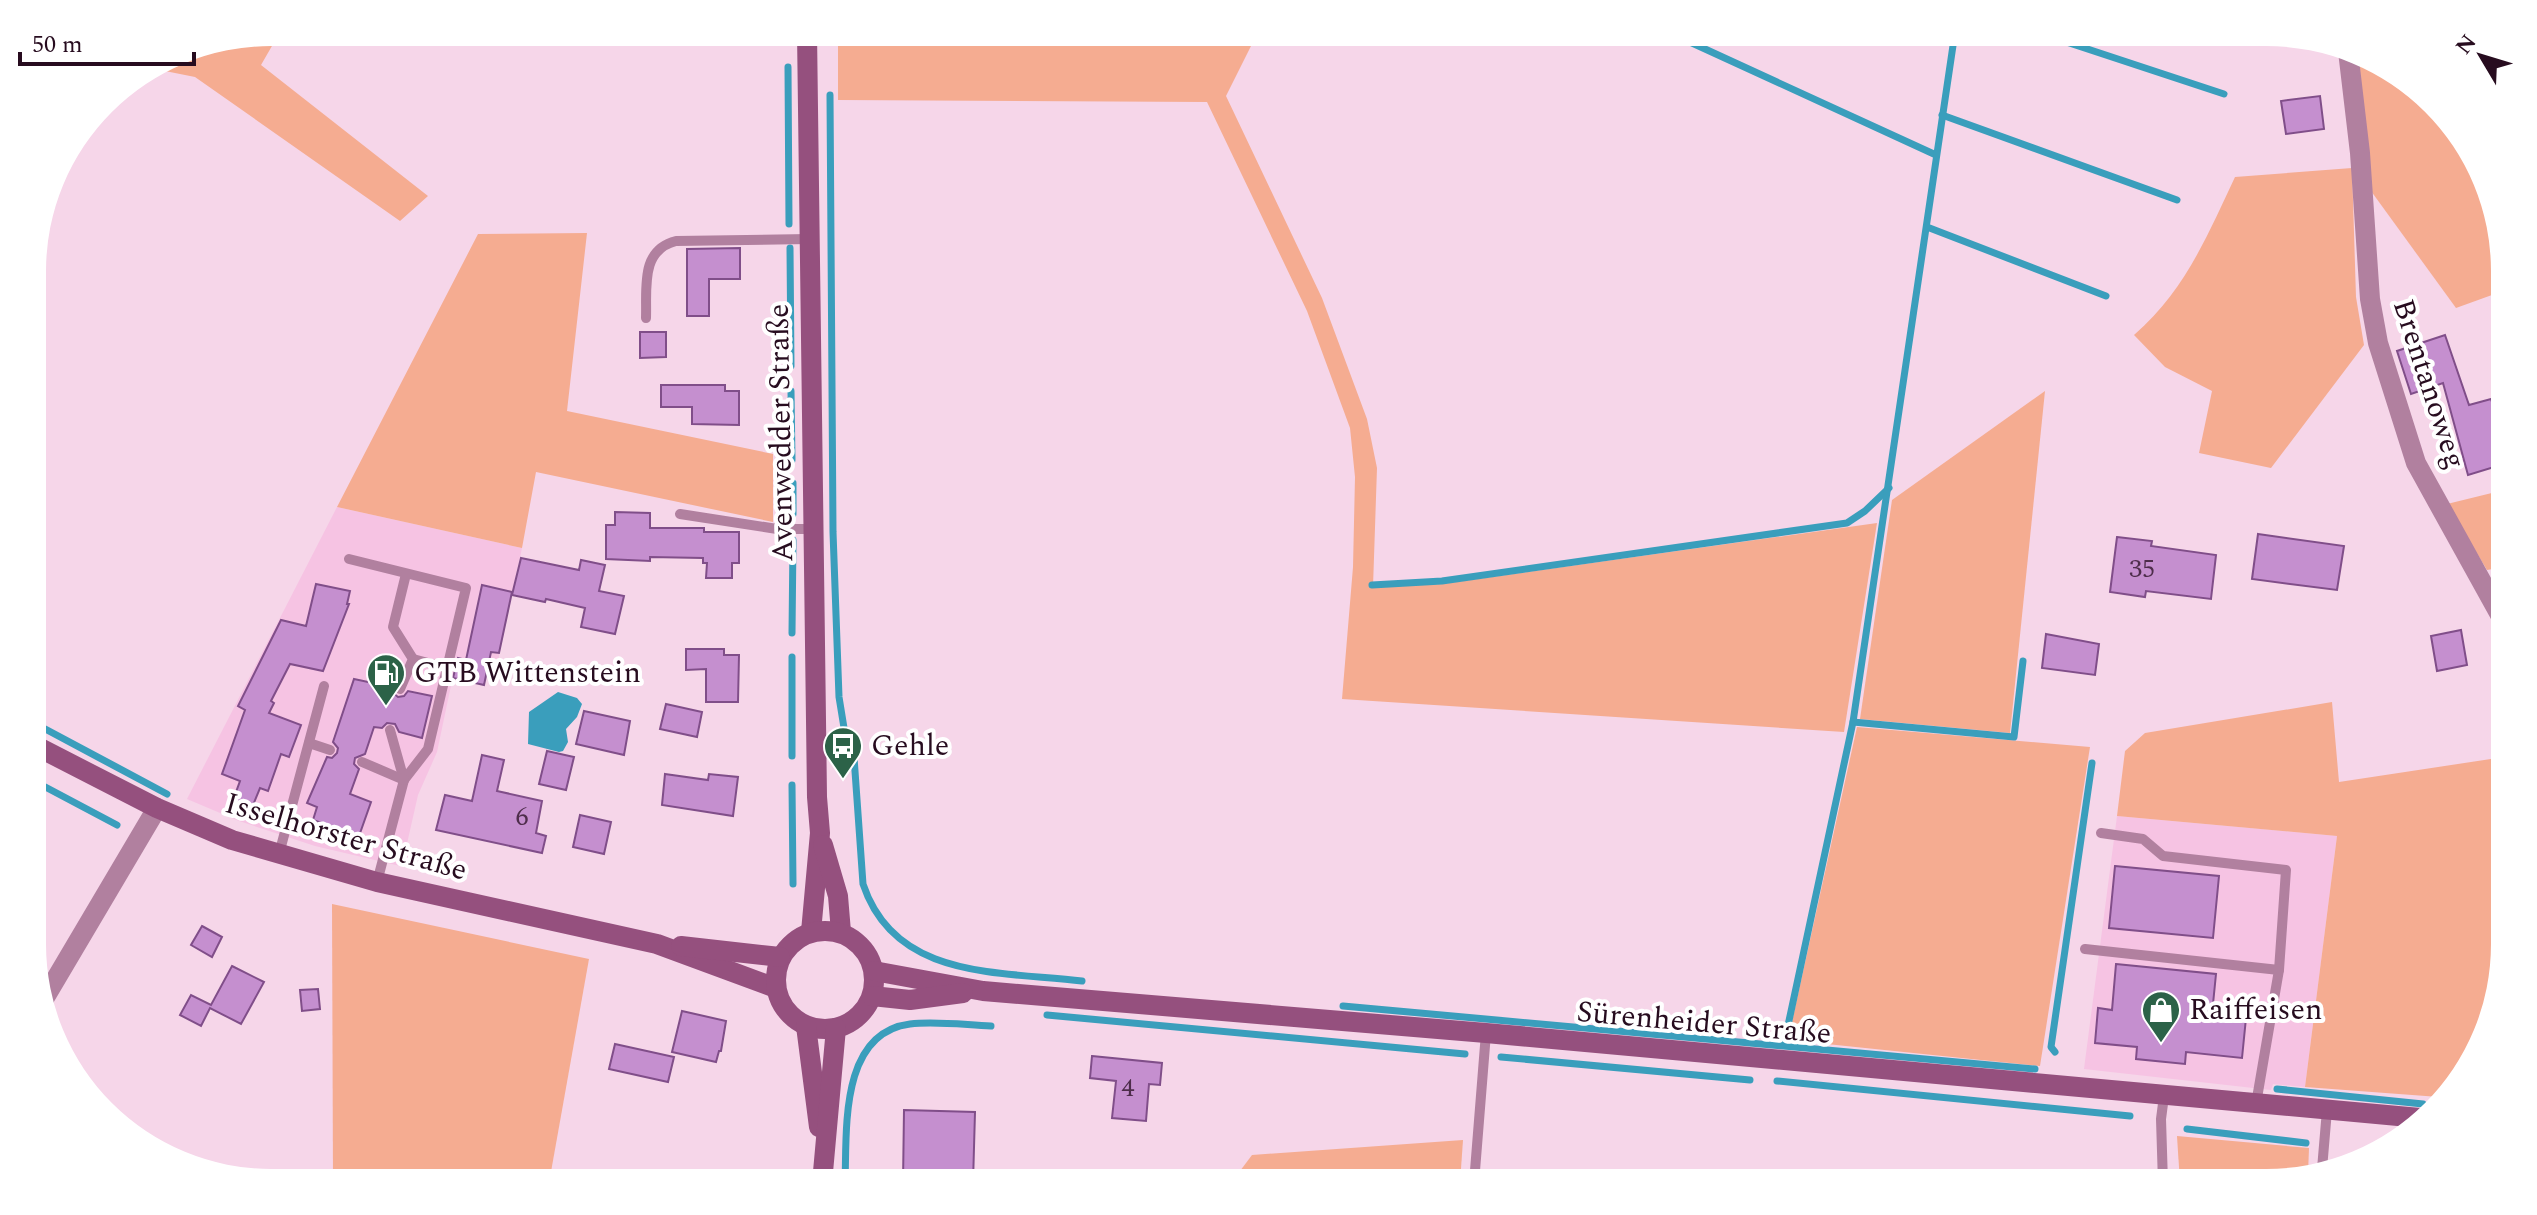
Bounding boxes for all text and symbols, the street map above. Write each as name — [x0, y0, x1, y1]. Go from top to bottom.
scale bar — [20, 16, 194, 66]
north arrow — [2441, 16, 2521, 96]
text: 50 m — [32, 27, 83, 63]
text: N — [2448, 27, 2485, 62]
street label: Brentanoweg — [2380, 293, 2478, 475]
street label: Avenwedder Straße — [756, 303, 806, 563]
house number: 35 — [2129, 549, 2155, 589]
place label: GTB Wittenstein — [414, 650, 641, 696]
fuel station icon: GTB Wittenstein — [365, 652, 407, 707]
place label: Gehle — [871, 723, 949, 769]
bus stop icon: Gehle — [822, 725, 864, 780]
street label: Isselhorster Straße — [219, 780, 473, 894]
house number: 6 — [515, 797, 529, 837]
place label: Raiffeisen — [2189, 987, 2323, 1033]
street label: Sürenheider Straße — [1575, 989, 1833, 1057]
shop icon: Raiffeisen — [2140, 989, 2182, 1044]
house number: 4 — [1121, 1068, 1135, 1108]

